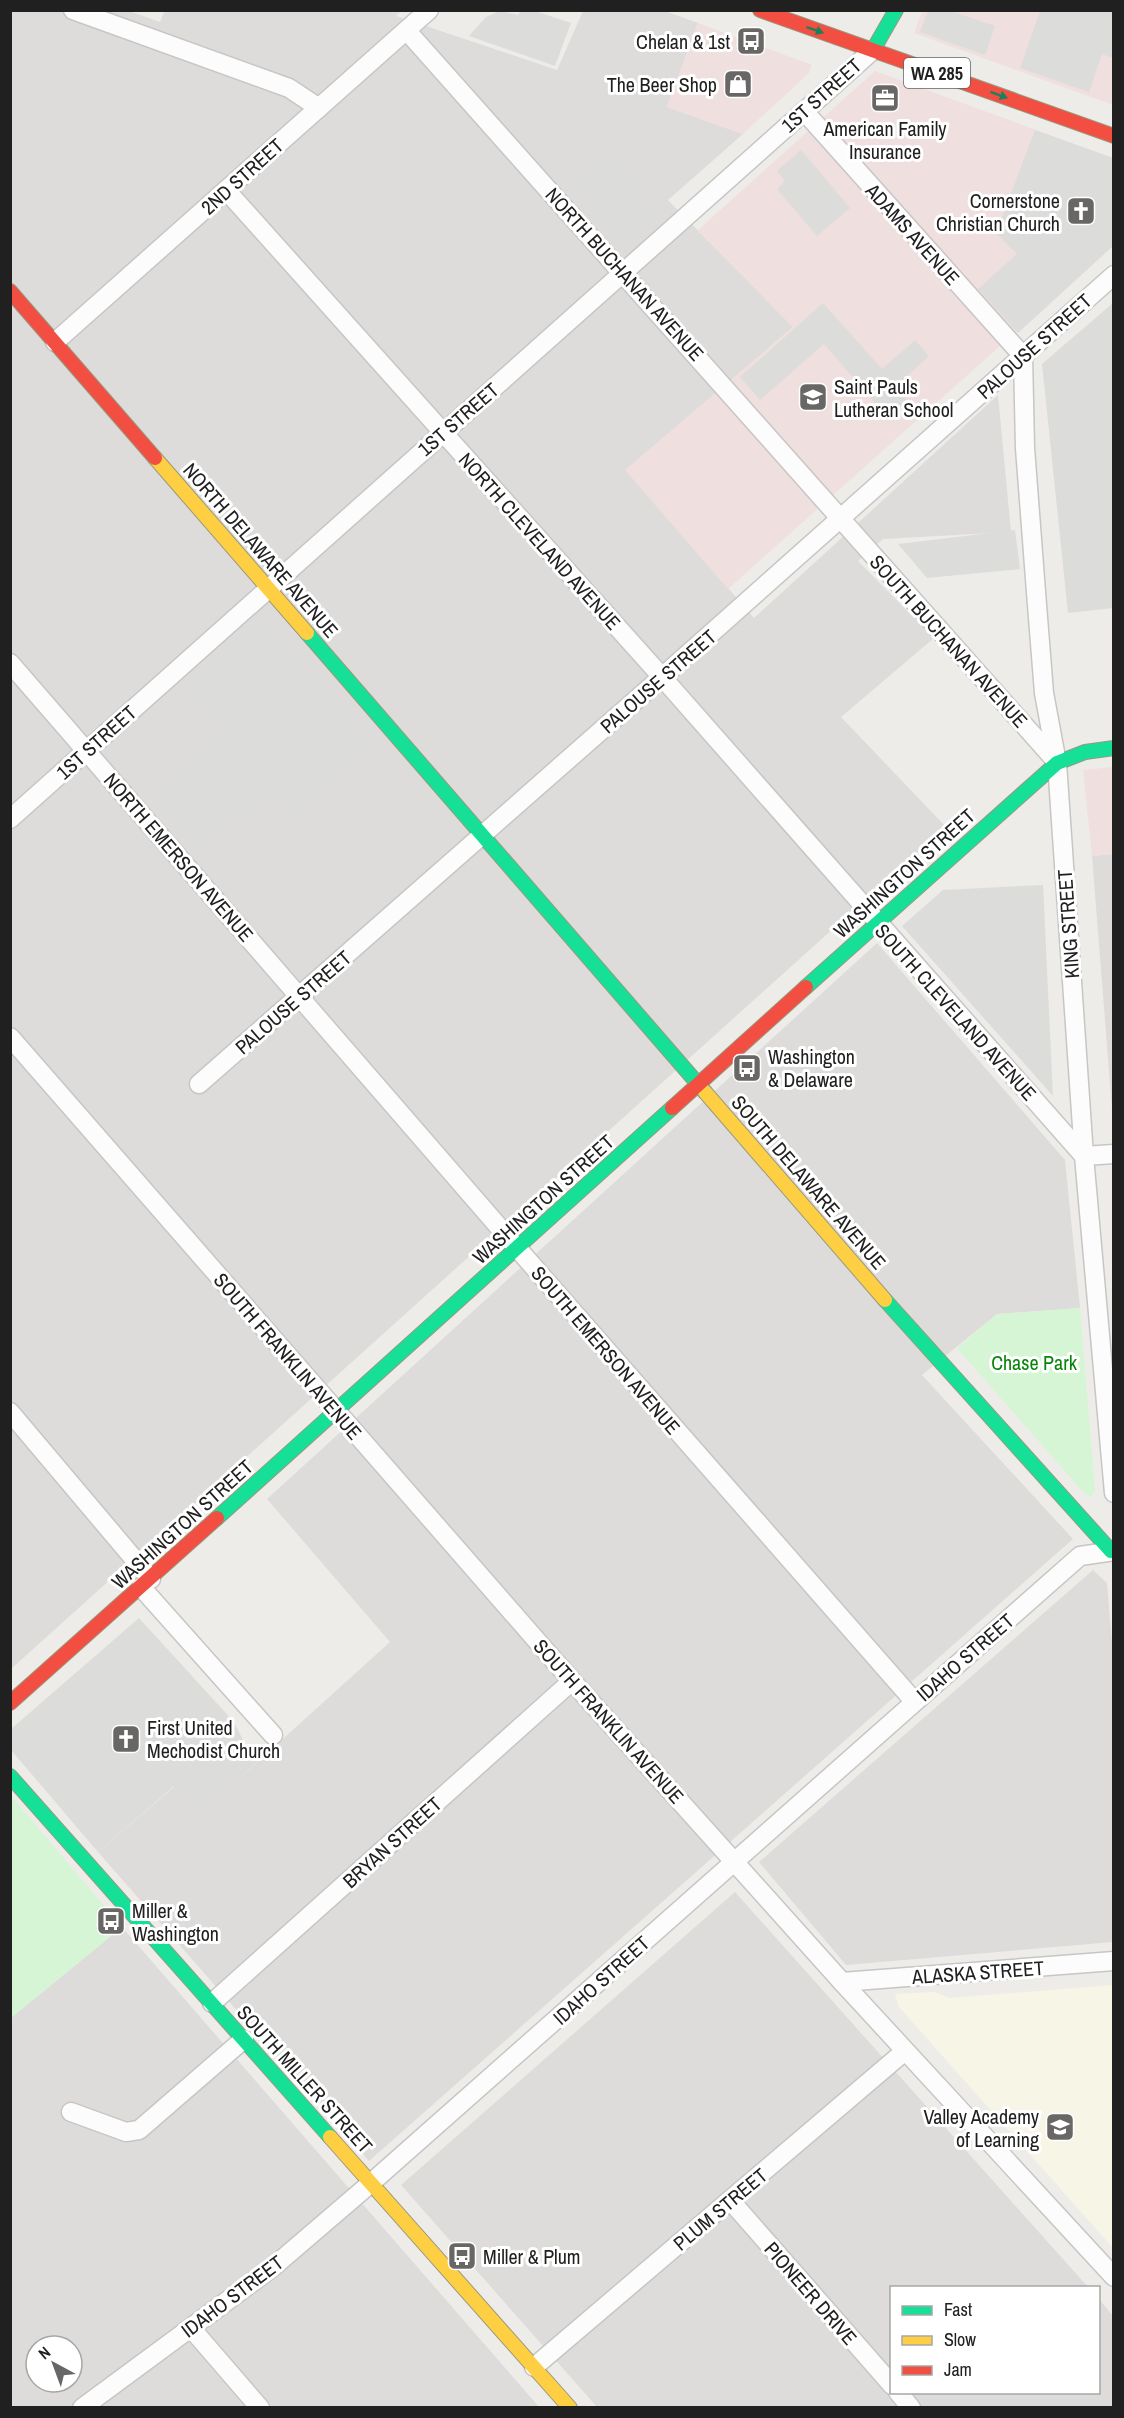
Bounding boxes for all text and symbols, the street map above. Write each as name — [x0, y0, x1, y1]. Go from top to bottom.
bus stop icon: Chelan & 1st — [735, 25, 767, 57]
one-way arrow — [806, 25, 824, 35]
place label: Chelan & 1st — [636, 28, 730, 55]
street label: 1ST STREET — [775, 52, 867, 138]
road number: WA 285 — [904, 58, 970, 88]
shop icon: The Beer Shop — [722, 68, 754, 100]
place label: The Beer Shop — [607, 71, 717, 98]
office icon: American Family Insurance — [869, 82, 901, 114]
one-way arrow — [990, 90, 1008, 100]
place label: American Family Insurance — [822, 115, 947, 165]
street label: 2ND STREET — [195, 132, 289, 220]
street label: ADAMS AVENUE — [859, 177, 966, 291]
street label: NORTH BUCHANAN AVENUE — [540, 182, 710, 366]
place label: Cornerstone Christian Church — [936, 187, 1060, 237]
church icon: Cornerstone Christian Church — [1065, 195, 1097, 227]
street label: PALOUSE STREET — [971, 287, 1097, 405]
place label: Saint Pauls Lutheran School — [834, 373, 953, 423]
street label: 1ST STREET — [412, 376, 504, 462]
school or university icon: Saint Pauls Lutheran School — [797, 381, 829, 413]
street label: NORTH CLEVELAND AVENUE — [453, 447, 627, 635]
street label: NORTH DELAWARE AVENUE — [178, 457, 344, 643]
street label: SOUTH BUCHANAN AVENUE — [864, 549, 1034, 733]
street label: PALOUSE STREET — [594, 623, 722, 739]
street label: 1ST STREET — [50, 699, 142, 785]
street label: NORTH EMERSON AVENUE — [98, 767, 260, 947]
street label: WASHINGTON STREET — [828, 802, 980, 944]
street label: KING STREET — [1051, 869, 1085, 979]
street label: SOUTH CLEVELAND AVENUE — [869, 918, 1043, 1106]
street label: PALOUSE STREET — [229, 944, 357, 1060]
place label: Washington & Delaware — [768, 1043, 855, 1093]
bus stop icon: Washington & Delaware — [731, 1052, 763, 1084]
street label: SOUTH DELAWARE AVENUE — [726, 1089, 892, 1275]
street label: WASHINGTON STREET — [467, 1128, 619, 1270]
street label: SOUTH EMERSON AVENUE — [525, 1260, 687, 1440]
street label: SOUTH FRANKLIN AVENUE — [208, 1267, 368, 1445]
park label: Chase Park — [991, 1349, 1078, 1376]
street label: WASHINGTON STREET — [106, 1453, 258, 1595]
street label: IDAHO STREET — [910, 1607, 1020, 1707]
street label: SOUTH FRANKLIN AVENUE — [528, 1633, 690, 1809]
place label: First United Mechodist Church — [147, 1714, 280, 1764]
church icon: First United Mechodist Church — [110, 1723, 142, 1755]
street label: BRYAN STREET — [337, 1790, 447, 1894]
place label: Miller & Washington — [132, 1897, 219, 1947]
bus stop icon: Miller & Washington — [95, 1905, 127, 1937]
street label: IDAHO STREET — [547, 1929, 655, 2031]
street label: ALASKA STREET — [910, 1954, 1045, 1990]
street label: SOUTH MILLER STREET — [231, 1999, 379, 2159]
place label: Valley Academy of Learning — [924, 2103, 1040, 2153]
school or university icon: Valley Academy of Learning — [1044, 2111, 1076, 2143]
street label: PLUM STREET — [667, 2162, 773, 2256]
street label: PIONEER DRIVE — [759, 2236, 863, 2350]
bus stop icon: Miller & Plum — [446, 2240, 478, 2272]
place label: Miller & Plum — [483, 2243, 581, 2270]
street label: IDAHO STREET — [175, 2249, 289, 2343]
legend — [890, 2286, 1100, 2394]
text: Fast — [944, 2297, 972, 2322]
text: Slow — [944, 2327, 976, 2352]
north arrow — [24, 2334, 84, 2394]
text: N — [33, 2341, 55, 2364]
text: Jam — [944, 2357, 972, 2382]

